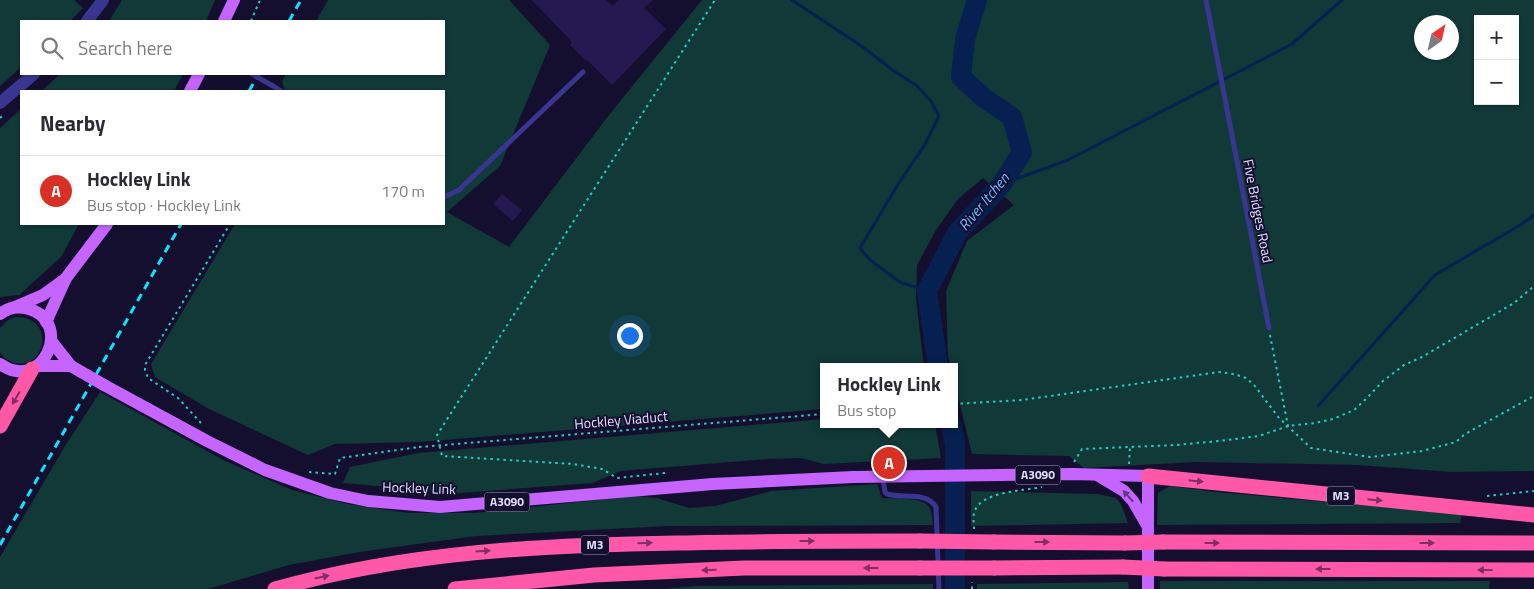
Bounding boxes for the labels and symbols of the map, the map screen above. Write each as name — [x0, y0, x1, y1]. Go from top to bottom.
north arrow — [1414, 15, 1459, 60]
street label: Five Bridges Road — [1238, 157, 1279, 265]
water label: River Itchen — [953, 167, 1015, 236]
your location — [617, 323, 643, 349]
one-way arrow — [12, 391, 21, 404]
street label: Hockley Viaduct — [573, 405, 669, 434]
pin: A — [873, 444, 905, 482]
road number: A3090 — [1016, 466, 1060, 484]
street label: Hockley Link — [382, 476, 456, 499]
one-way arrow — [1189, 477, 1205, 485]
road number: M3 — [1327, 486, 1355, 506]
one-way arrow — [1122, 490, 1134, 502]
road number: A3090 — [484, 492, 530, 512]
one-way arrow — [1368, 496, 1384, 504]
road number: M3 — [581, 536, 609, 554]
one-way arrow — [800, 537, 816, 545]
one-way arrow — [1035, 538, 1051, 546]
one-way arrow — [637, 539, 653, 547]
one-way arrow — [1204, 539, 1220, 547]
one-way arrow — [1419, 539, 1435, 547]
one-way arrow — [475, 547, 491, 555]
one-way arrow — [863, 564, 879, 572]
one-way arrow — [1315, 565, 1331, 573]
one-way arrow — [700, 566, 716, 574]
one-way arrow — [1477, 566, 1493, 574]
one-way arrow — [315, 573, 330, 581]

